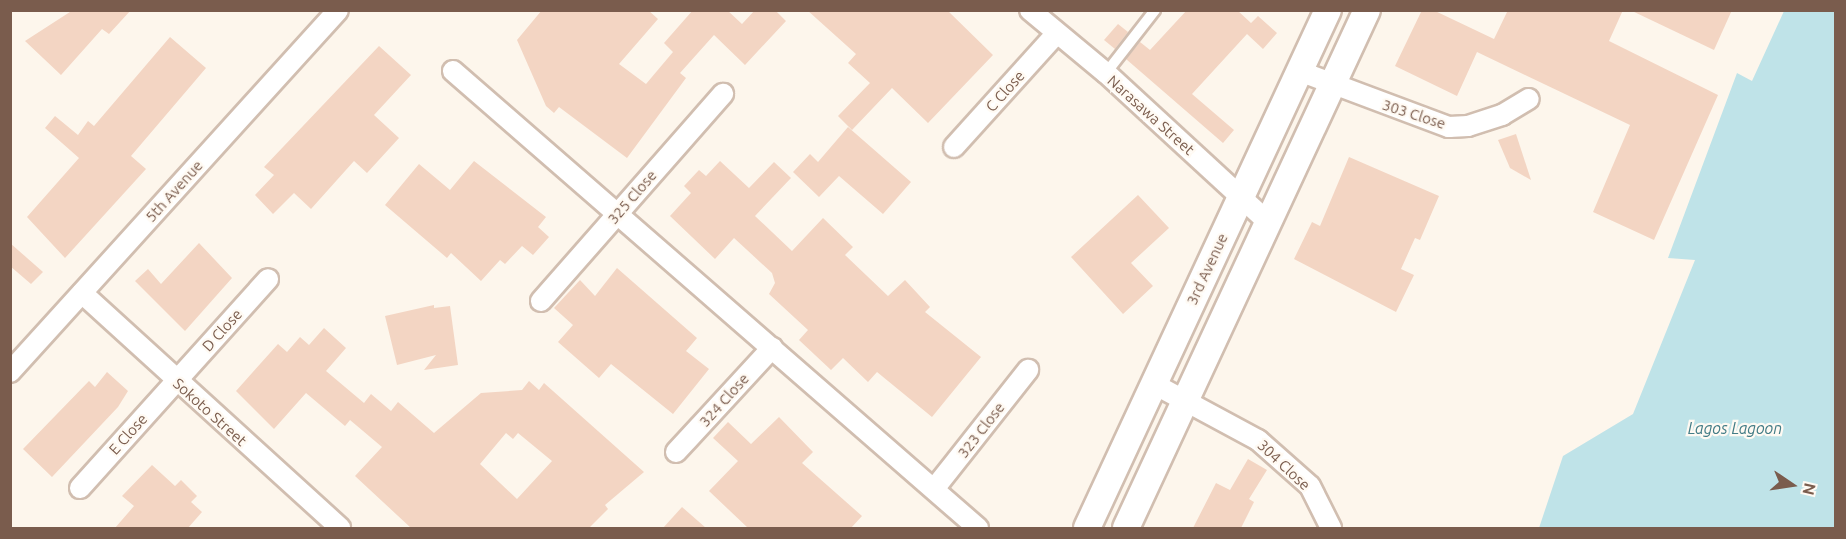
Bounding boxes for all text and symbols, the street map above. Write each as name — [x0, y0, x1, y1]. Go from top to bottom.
street label: C Close — [982, 67, 1028, 115]
street label: Narasawa Street — [1104, 71, 1198, 159]
street label: 303 Close — [1380, 95, 1448, 133]
street label: 5th Avenue — [142, 156, 206, 226]
street label: 325 Close — [604, 166, 660, 228]
street label: 3rd Avenue — [1183, 230, 1231, 308]
street label: D Close — [198, 305, 246, 355]
street label: 324 Close — [695, 370, 753, 430]
street label: Sokoto Street — [170, 374, 250, 450]
street label: 323 Close — [954, 399, 1008, 461]
street label: E Close — [105, 410, 151, 458]
water label: Lagos Lagoon — [1688, 418, 1782, 438]
street label: 304 Close — [1254, 436, 1314, 494]
north arrow — [1762, 455, 1822, 515]
text: N — [1799, 481, 1820, 497]

